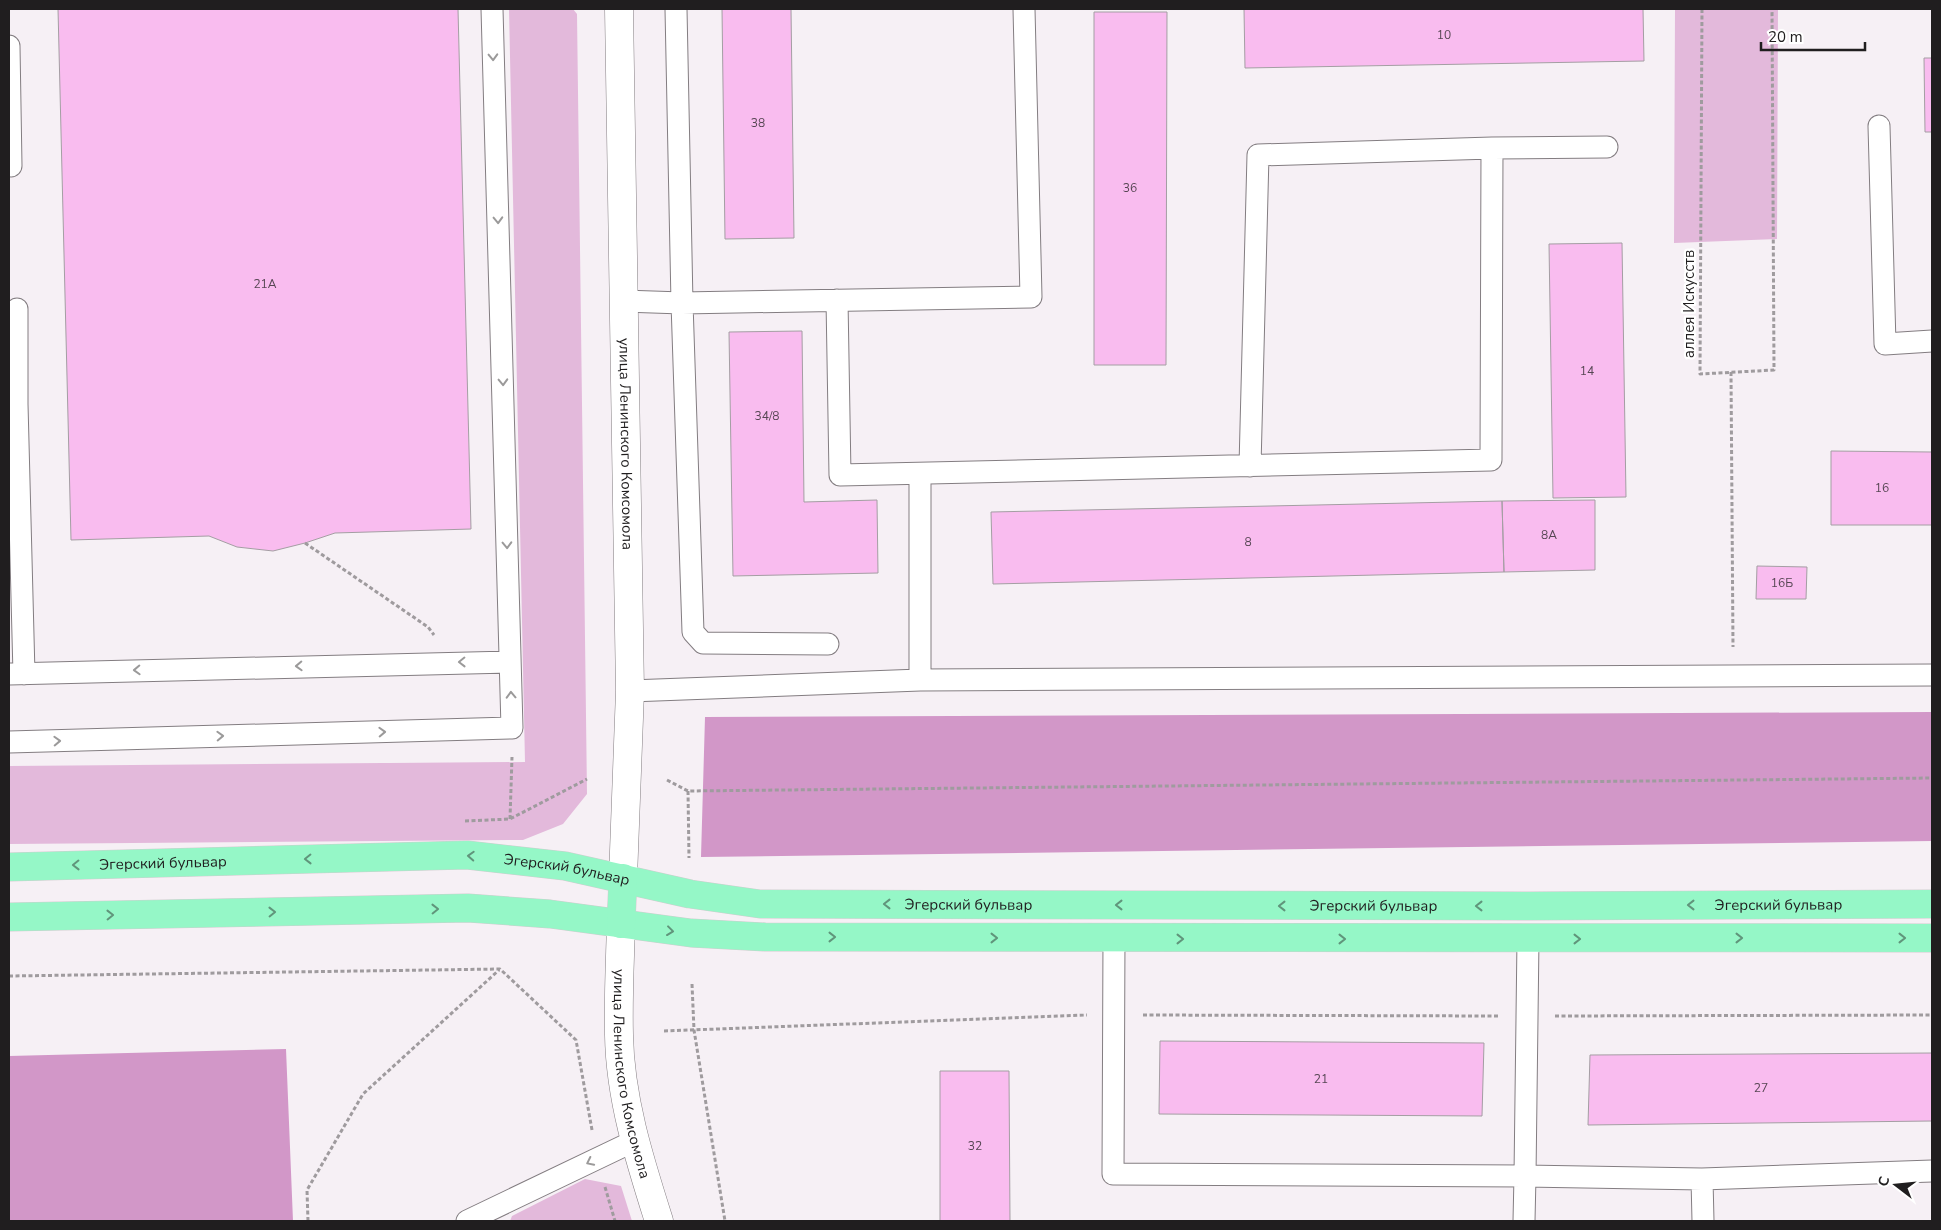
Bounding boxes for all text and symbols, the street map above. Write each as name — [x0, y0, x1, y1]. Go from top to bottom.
scale bar — [1761, 20, 1865, 52]
house number: 10 — [1437, 27, 1451, 43]
text: 20 m — [1768, 27, 1803, 47]
one-way arrow — [488, 54, 499, 62]
house number: 38 — [751, 115, 765, 131]
house number: 36 — [1123, 180, 1137, 196]
one-way arrow — [493, 216, 503, 224]
street label: аллея Искусств — [1679, 250, 1699, 358]
house number: 21А — [253, 276, 277, 292]
street label: улица Ленинского Комсомола — [614, 338, 638, 550]
house number: 14 — [1580, 363, 1594, 379]
one-way arrow — [497, 379, 508, 387]
house number: 34/8 — [755, 408, 780, 424]
house number: 16 — [1875, 480, 1889, 496]
house number: 8А — [1541, 527, 1557, 543]
house number: 8 — [1244, 534, 1252, 550]
one-way arrow — [502, 542, 512, 549]
house number: 16Б — [1771, 575, 1793, 591]
one-way arrow — [457, 657, 465, 667]
one-way arrow — [295, 661, 302, 671]
one-way arrow — [132, 665, 140, 676]
one-way arrow — [506, 691, 517, 699]
one-way arrow — [379, 726, 387, 737]
one-way arrow — [216, 731, 224, 742]
one-way arrow — [54, 736, 62, 746]
street label: Эгерский бульвар — [503, 849, 632, 890]
one-way arrow — [466, 850, 474, 861]
street label: Эгерский бульвар — [99, 851, 227, 875]
one-way arrow — [304, 854, 312, 865]
one-way arrow — [72, 860, 80, 870]
street label: Эгерский бульвар — [904, 894, 1032, 915]
street label: Эгерский бульвар — [1714, 894, 1842, 915]
street label: Эгерский бульвар — [1309, 895, 1437, 916]
one-way arrow — [883, 899, 890, 909]
one-way arrow — [1115, 900, 1123, 910]
one-way arrow — [1687, 900, 1694, 910]
one-way arrow — [1278, 901, 1286, 911]
one-way arrow — [1475, 901, 1483, 911]
one-way arrow — [432, 904, 439, 914]
one-way arrow — [269, 907, 277, 917]
one-way arrow — [106, 910, 114, 920]
one-way arrow — [665, 925, 674, 935]
one-way arrow — [828, 932, 836, 942]
one-way arrow — [991, 933, 999, 943]
one-way arrow — [1176, 933, 1184, 944]
one-way arrow — [1736, 933, 1743, 943]
one-way arrow — [1898, 933, 1906, 943]
one-way arrow — [1339, 934, 1347, 944]
one-way arrow — [1573, 934, 1581, 944]
street label: улица Ленинского Комсомола — [609, 969, 655, 1181]
house number: 21 — [1314, 1071, 1328, 1087]
house number: 27 — [1754, 1080, 1768, 1096]
house number: 32 — [968, 1138, 982, 1154]
one-way arrow — [586, 1156, 595, 1166]
north arrow — [1871, 1160, 1921, 1210]
text: С — [1874, 1174, 1895, 1189]

